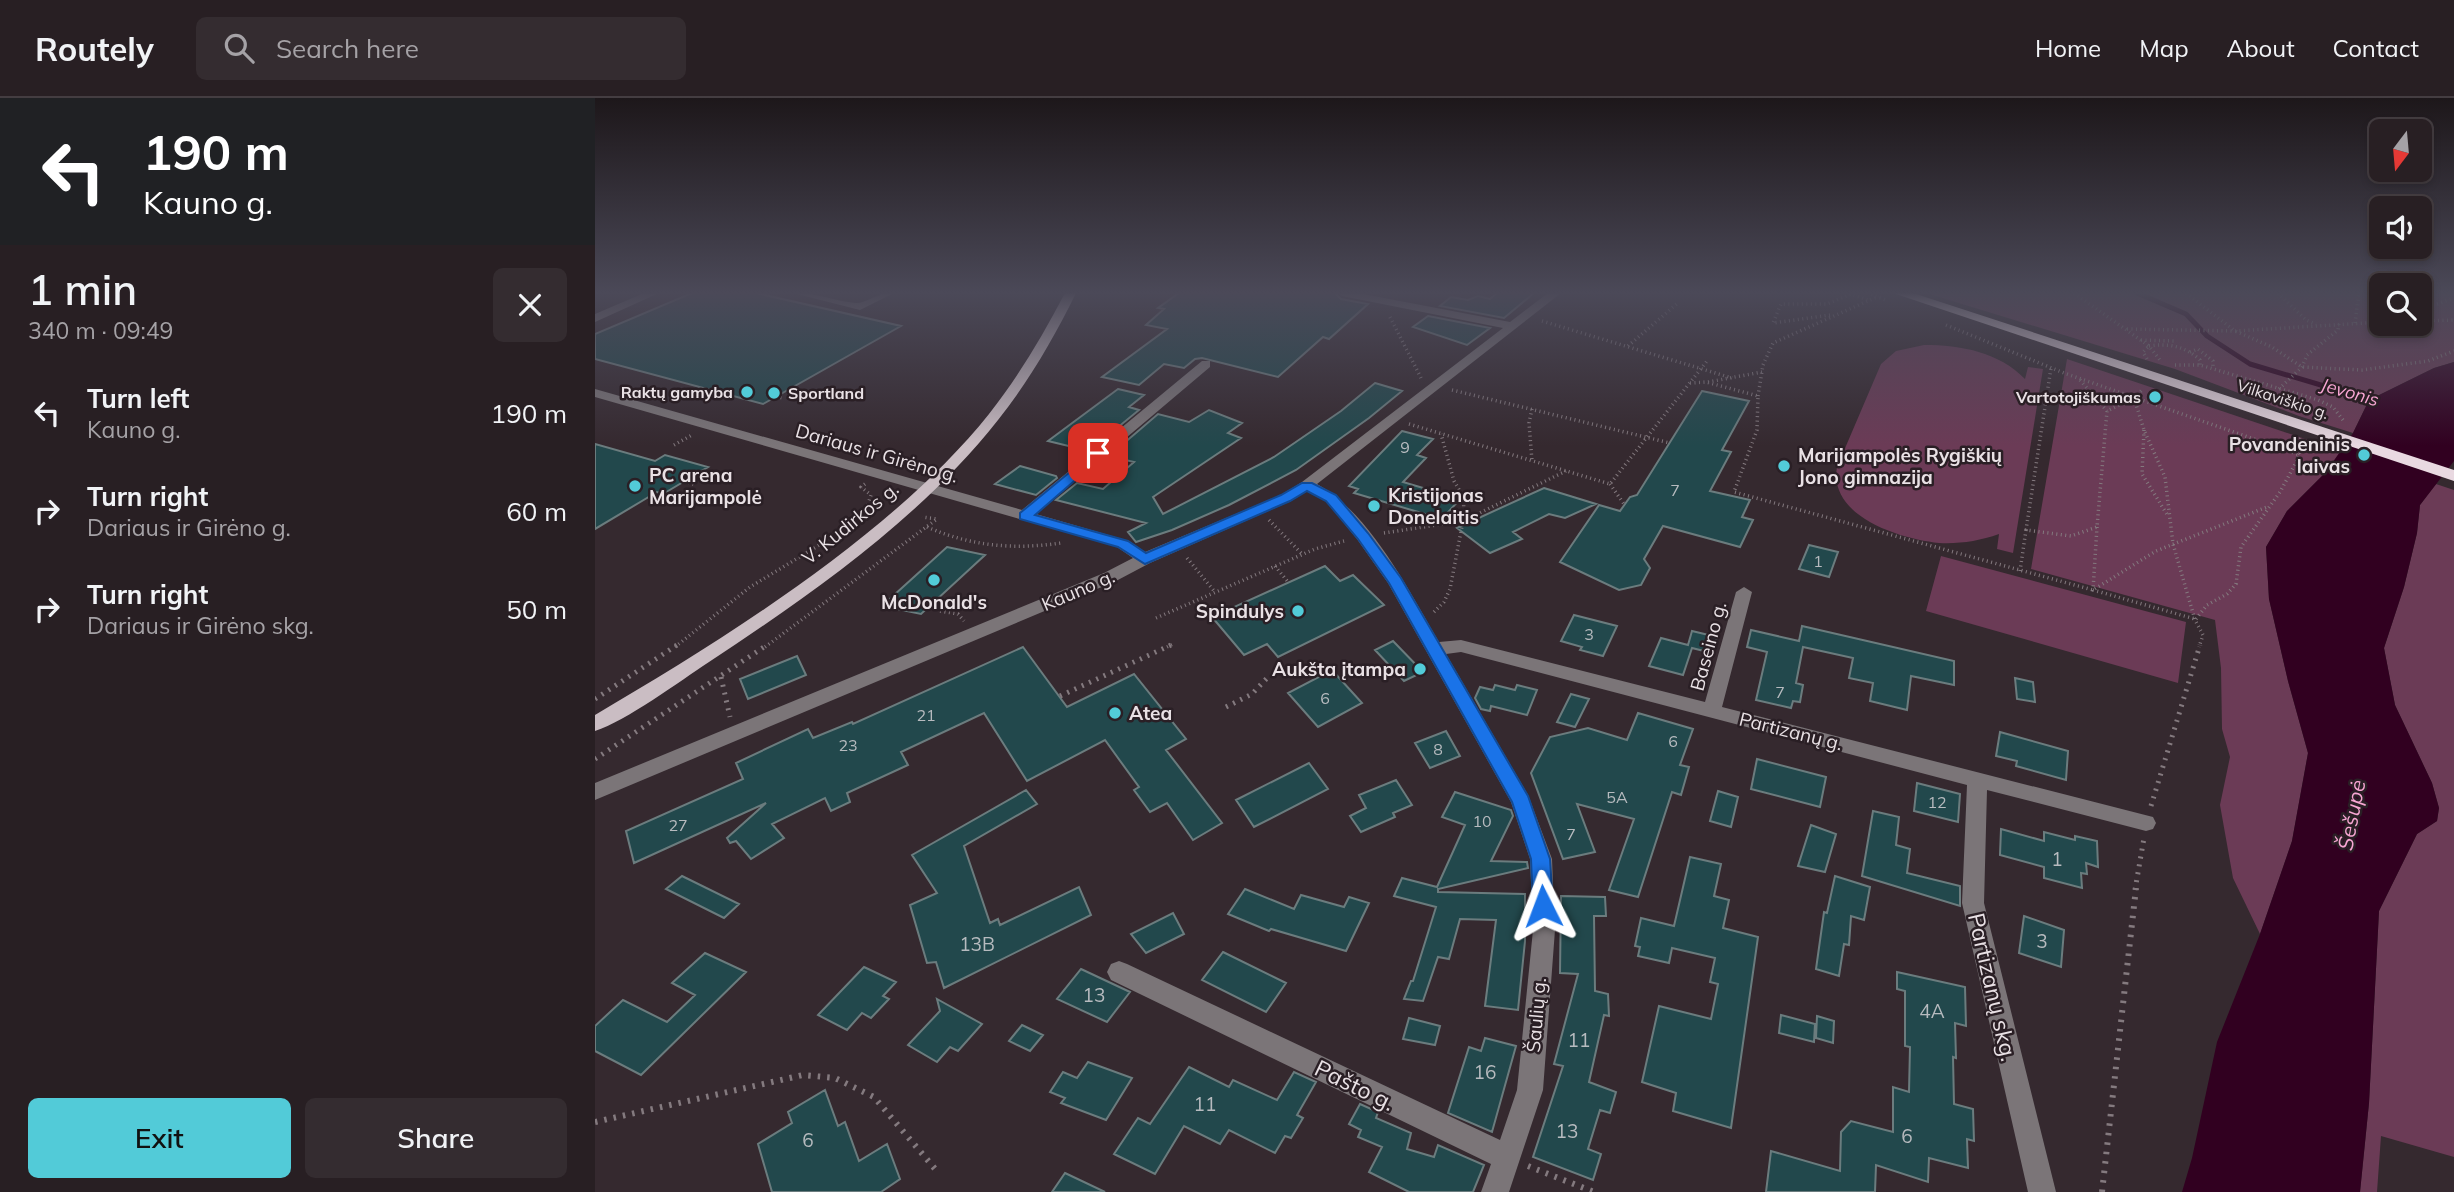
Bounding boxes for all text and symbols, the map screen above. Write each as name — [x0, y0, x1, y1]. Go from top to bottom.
search box — [196, 17, 686, 80]
text: Routely — [35, 28, 154, 69]
icon: search — [220, 29, 258, 67]
text: Search here — [276, 32, 419, 65]
text: Home — [2035, 33, 2101, 63]
text: Map — [2139, 33, 2189, 63]
text: About — [2227, 33, 2295, 63]
text: Contact — [2333, 33, 2419, 63]
north arrow — [2369, 119, 2433, 182]
map controls — [2369, 119, 2432, 336]
text: 190 m — [143, 121, 289, 182]
icon: left — [28, 126, 119, 217]
text: Kauno g. — [143, 182, 273, 222]
button: sound — [2369, 196, 2432, 259]
text: 1 min — [28, 263, 137, 316]
button: close — [493, 268, 567, 342]
button: search — [2369, 273, 2432, 336]
text: 340 m · 09:49 — [28, 316, 173, 345]
water label: Jevonis — [2317, 372, 2382, 411]
street label: Vilkaviškio g. — [2235, 375, 2331, 423]
text: Turn left — [87, 382, 189, 415]
place label: Raktų gamyba — [621, 382, 733, 402]
place label: Sportland — [788, 383, 864, 403]
marker: Raktų gamyba — [739, 384, 755, 400]
marker: Sportland — [766, 385, 782, 401]
place label: Vartotojiškumas — [2015, 387, 2141, 407]
marker: Vartotojiškumas — [2147, 389, 2163, 405]
icon: left — [28, 394, 66, 432]
text: 190 m — [491, 397, 567, 430]
text: Kauno g. — [87, 415, 180, 444]
street label: Dariaus ir Girėno g. — [793, 418, 961, 488]
pin — [1068, 423, 1128, 483]
place label: Povandeninis laivas — [2229, 432, 2350, 478]
icon: arrive — [1079, 434, 1117, 472]
house number: 9 — [1400, 437, 1410, 457]
place label: Marijampolės Rygiškių Jono gimnazija — [1798, 443, 2002, 489]
marker: Povandeninis laivas — [2356, 447, 2372, 463]
marker: Marijampolės Rygiškių Jono gimnazija — [1776, 458, 1792, 474]
place label: PC arena Marijampolė — [649, 463, 762, 509]
street label: V. Kudirkos g. — [797, 477, 903, 569]
marker: PC arena Marijampolė — [627, 478, 643, 494]
text: Turn right — [87, 480, 208, 513]
house number: 7 — [1670, 480, 1680, 500]
place label: Kristijonas Donelaitis — [1388, 483, 1484, 529]
icon: right — [28, 492, 66, 530]
text: 60 m — [506, 495, 567, 528]
marker: Kristijonas Donelaitis — [1366, 498, 1382, 514]
text: Dariaus ir Girėno g. — [87, 513, 291, 542]
house number: 1 — [1813, 551, 1823, 571]
street label: Kauno g. — [1038, 564, 1118, 616]
marker: McDonald's — [926, 572, 942, 588]
text: Turn right — [87, 578, 208, 611]
icon: right — [28, 590, 66, 628]
place label: McDonald's — [881, 590, 987, 614]
text: 50 m — [506, 593, 567, 626]
place label: Spindulys — [1196, 599, 1284, 623]
street label: Baseino g. — [1685, 599, 1731, 693]
marker: Spindulys — [1290, 603, 1306, 619]
text: Dariaus ir Girėno skg. — [87, 611, 314, 640]
house number: 3 — [1584, 624, 1594, 644]
place label: Aukšta įtampa — [1272, 657, 1406, 681]
marker: Aukšta įtampa — [1412, 661, 1428, 677]
house number: 7 — [1775, 682, 1785, 702]
house number: 6 — [1320, 688, 1330, 708]
place label: Atea — [1129, 701, 1172, 725]
house number: 21 — [916, 705, 936, 725]
marker: Atea — [1107, 705, 1123, 721]
street label: Partizanų g. — [1737, 707, 1845, 755]
house number: 6 — [1668, 731, 1678, 751]
house number: 23 — [838, 735, 858, 755]
house number: 8 — [1433, 739, 1443, 759]
water label: Šešupė — [2331, 778, 2371, 852]
house number: 5A — [1606, 787, 1628, 807]
house number: 12 — [1927, 792, 1947, 812]
house number: 10 — [1472, 811, 1492, 831]
house number: 27 — [668, 815, 688, 835]
house number: 7 — [1566, 824, 1576, 844]
house number: 1 — [2051, 847, 2063, 871]
position arrow — [1506, 869, 1580, 943]
street label: Partizanų skg. — [1962, 910, 2024, 1064]
house number: 3 — [2036, 929, 2048, 953]
house number: 13B — [959, 932, 995, 956]
street label: Šaulių g. — [1521, 977, 1551, 1053]
house number: 13 — [1083, 983, 1105, 1007]
house number: 4A — [1919, 999, 1945, 1023]
house number: 11 — [1568, 1028, 1590, 1052]
street label: Pašto g. — [1310, 1053, 1400, 1117]
house number: 16 — [1474, 1060, 1496, 1084]
house number: 11 — [1194, 1092, 1216, 1116]
button: Exit — [28, 1098, 291, 1178]
button: Share — [305, 1098, 567, 1178]
house number: 13 — [1556, 1119, 1578, 1143]
house number: 6 — [1901, 1124, 1913, 1148]
house number: 6 — [802, 1128, 814, 1152]

